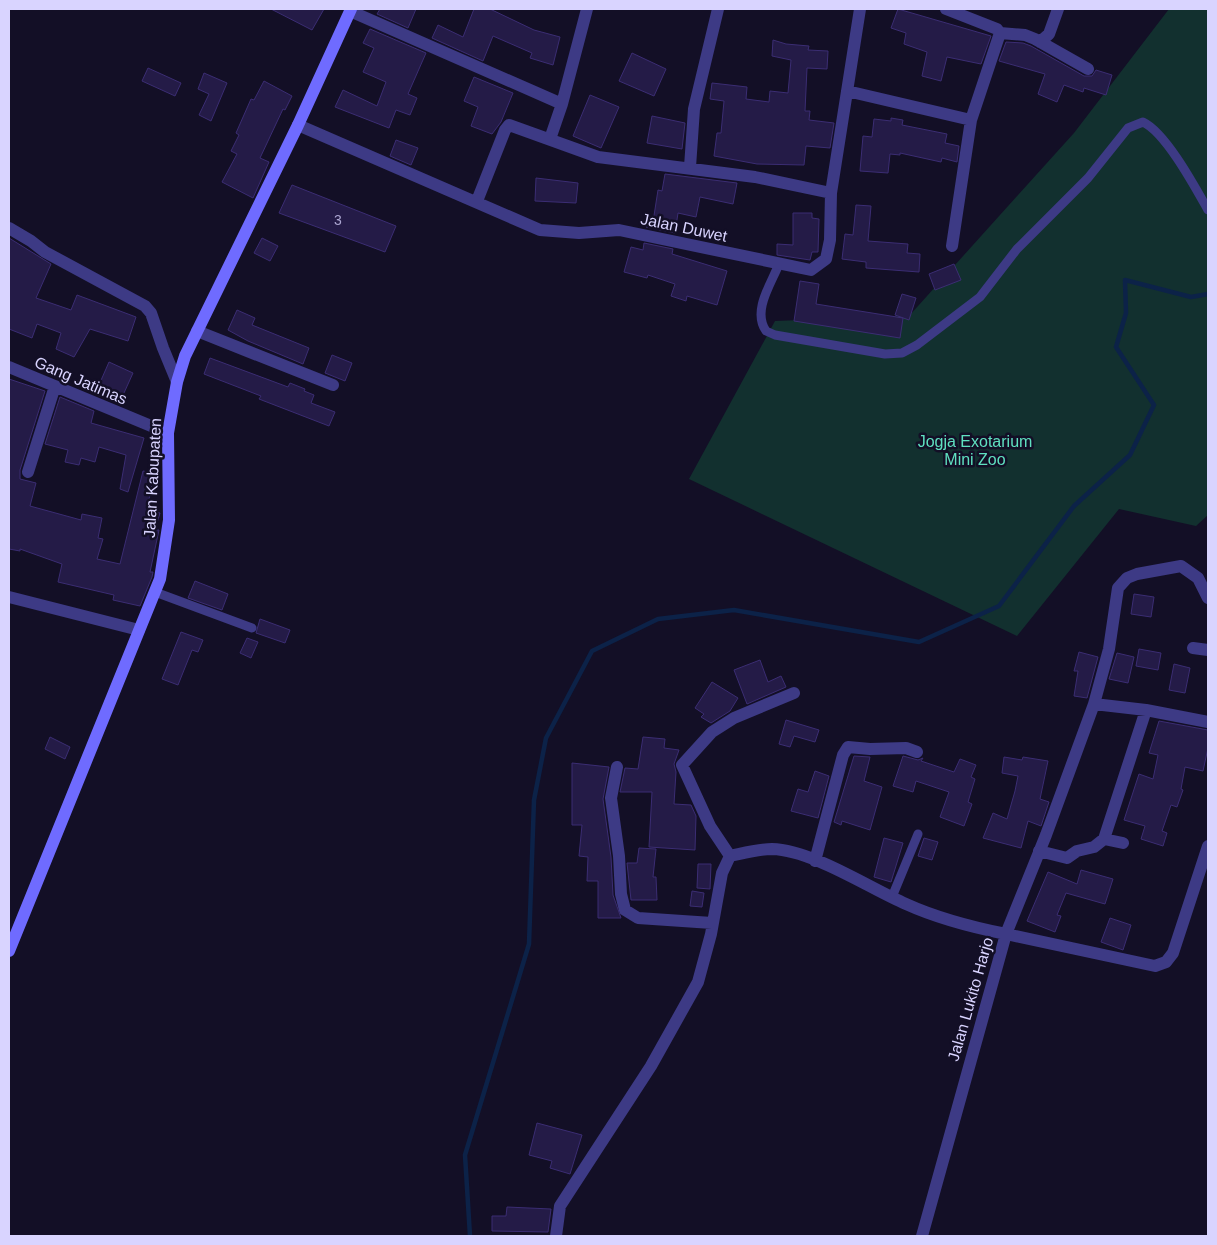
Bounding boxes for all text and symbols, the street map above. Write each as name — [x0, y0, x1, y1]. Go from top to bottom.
street label: Jalan Duwet — [639, 210, 729, 245]
house number: 3 — [334, 212, 342, 228]
street label: Gang Jatimas — [32, 353, 130, 408]
street label: Jalan Kabupaten — [141, 418, 164, 538]
park label: Jogja Exotarium Mini Zoo — [918, 433, 1032, 468]
street label: Jalan Lukito Harjo — [945, 935, 996, 1063]

